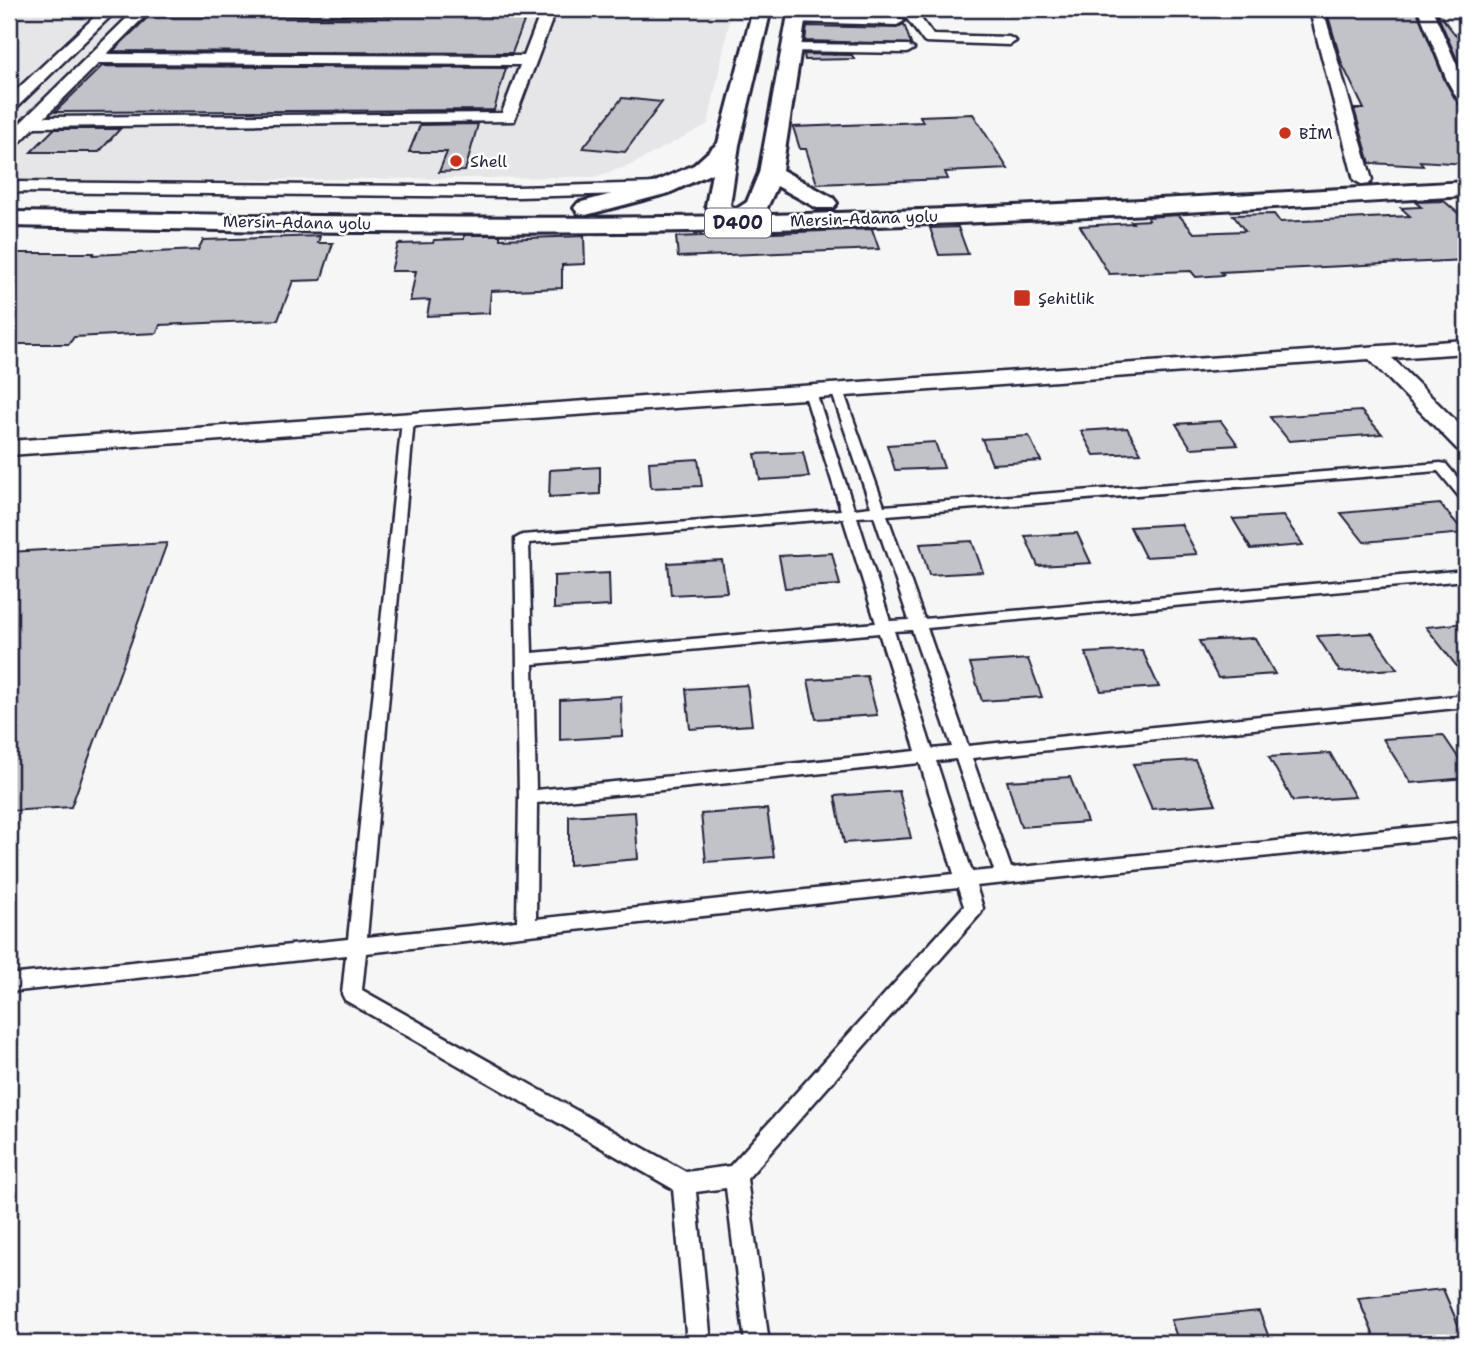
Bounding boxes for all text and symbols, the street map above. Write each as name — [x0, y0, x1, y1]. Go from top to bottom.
place label: BİM — [1299, 123, 1333, 144]
marker: BİM — [1277, 125, 1293, 141]
place label: Shell — [470, 151, 507, 172]
marker: Shell — [448, 153, 464, 169]
street label: Mersin-Adana yolu — [790, 205, 938, 232]
road number: D400 — [705, 208, 771, 238]
street label: Mersin-Adana yolu — [223, 211, 371, 234]
marker: Şehitlik — [1012, 288, 1032, 308]
place label: Şehitlik — [1038, 288, 1095, 309]

